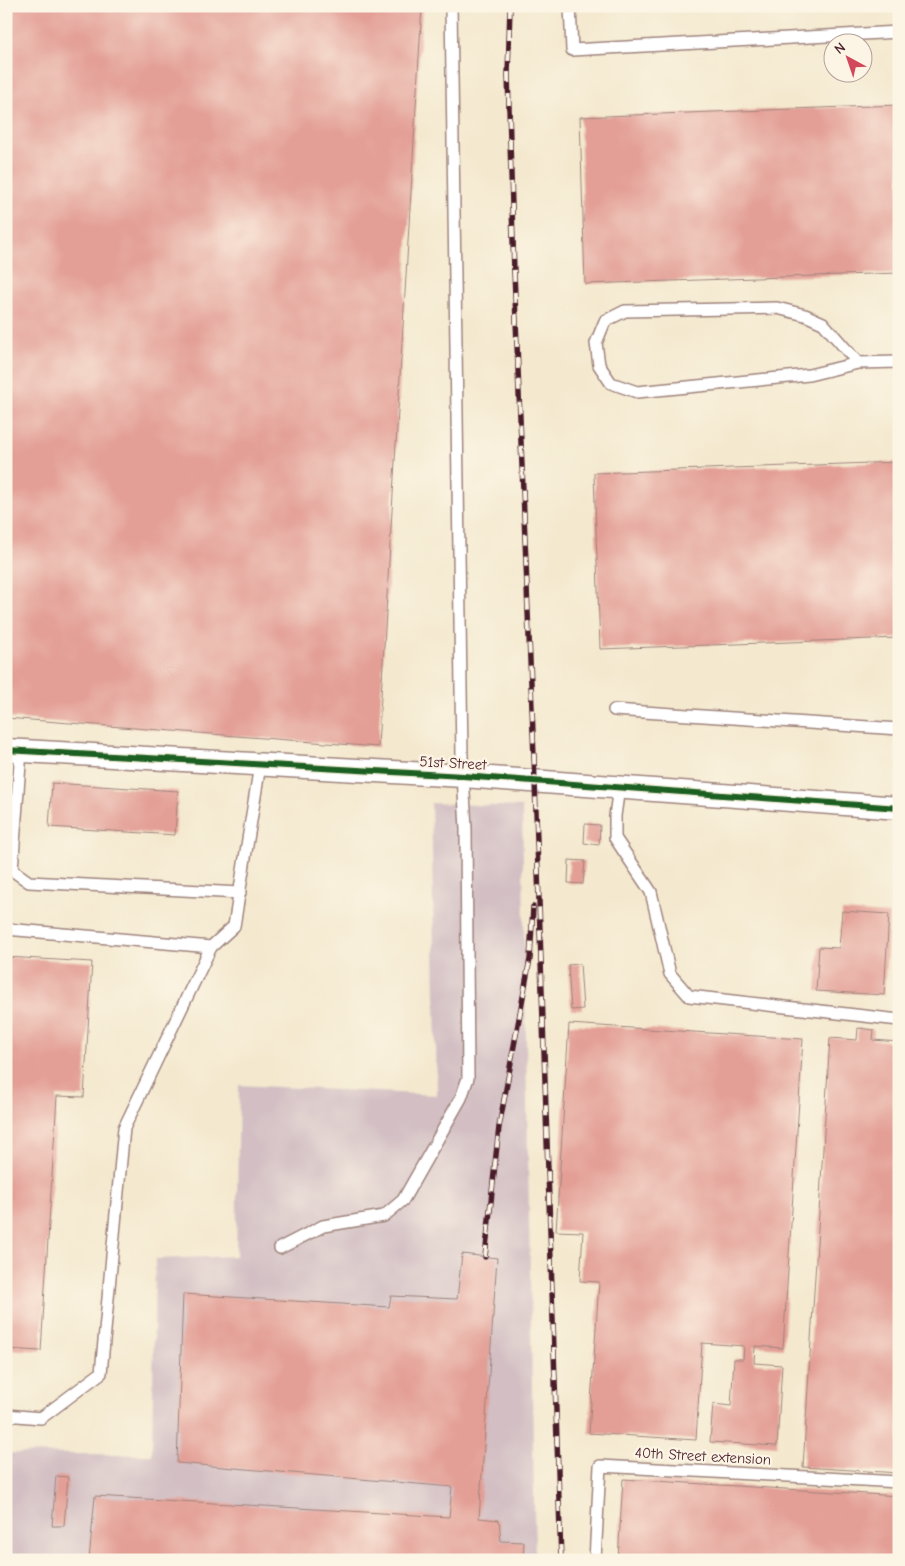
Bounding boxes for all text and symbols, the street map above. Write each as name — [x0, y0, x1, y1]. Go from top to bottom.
north arrow — [822, 32, 872, 82]
text: N — [831, 39, 849, 58]
street label: 51st Street — [419, 752, 488, 774]
street label: 40th Street extension — [634, 1443, 772, 1469]

